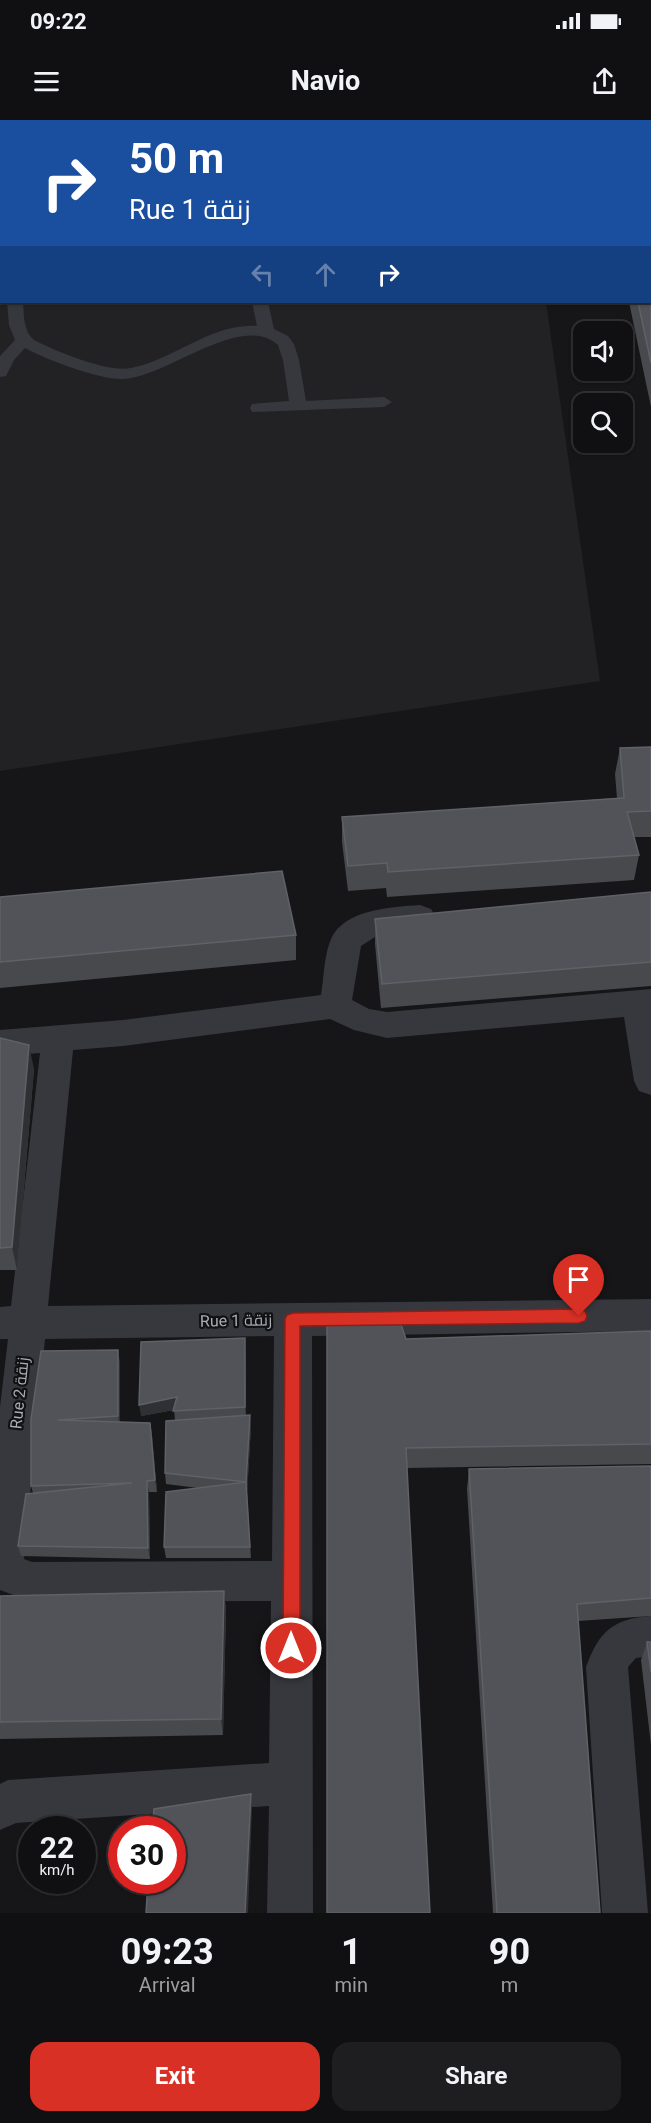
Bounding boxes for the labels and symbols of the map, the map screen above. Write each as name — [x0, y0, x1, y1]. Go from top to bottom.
pin — [553, 1254, 604, 1316]
street label: Rue 1 زنقة — [200, 1310, 272, 1331]
street label: Rue 2 زنقة — [6, 1356, 33, 1430]
position arrow — [259, 1616, 323, 1680]
speed limit sign: 30 — [108, 1816, 186, 1894]

